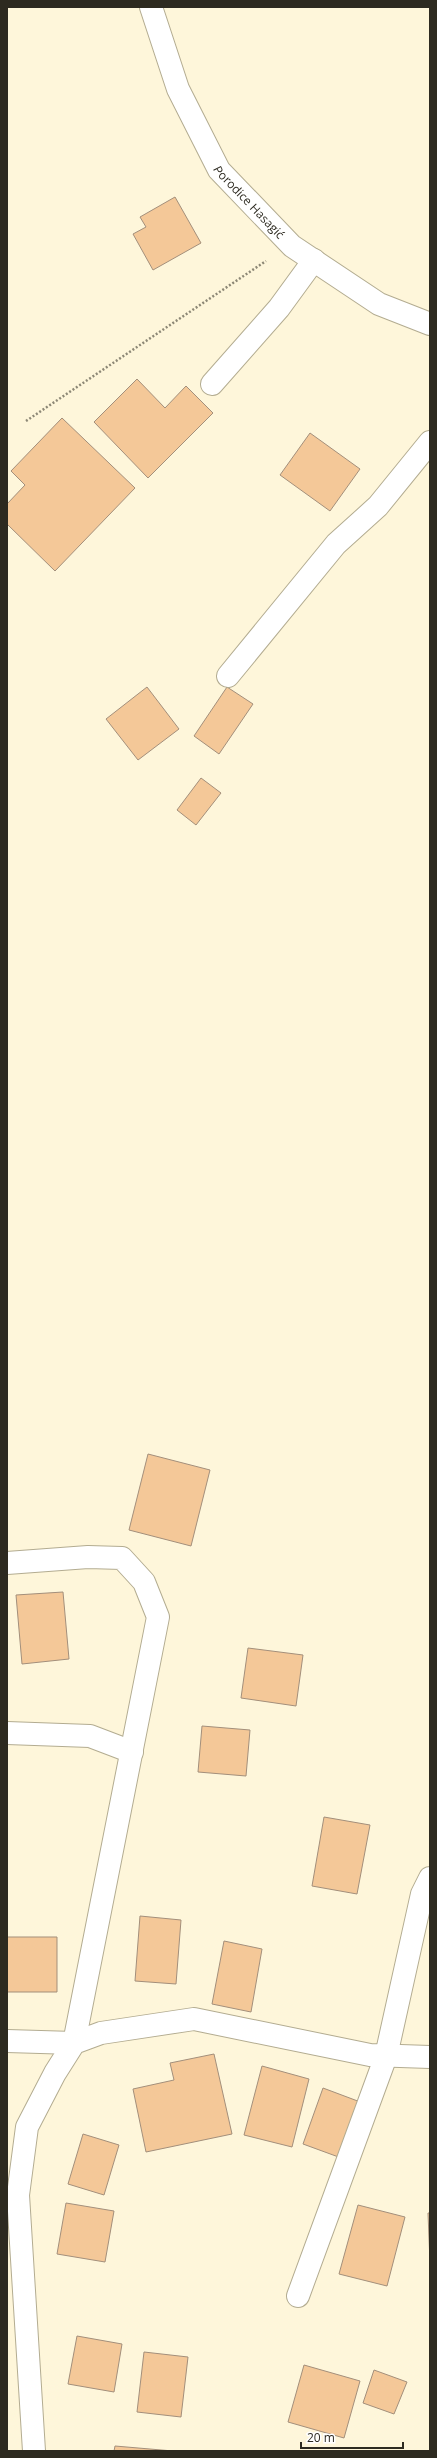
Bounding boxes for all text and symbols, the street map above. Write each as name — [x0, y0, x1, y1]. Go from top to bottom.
street label: Porodice Hasagić — [210, 163, 289, 242]
scale bar — [301, 2424, 403, 2450]
text: 20 m — [307, 2429, 335, 2446]

